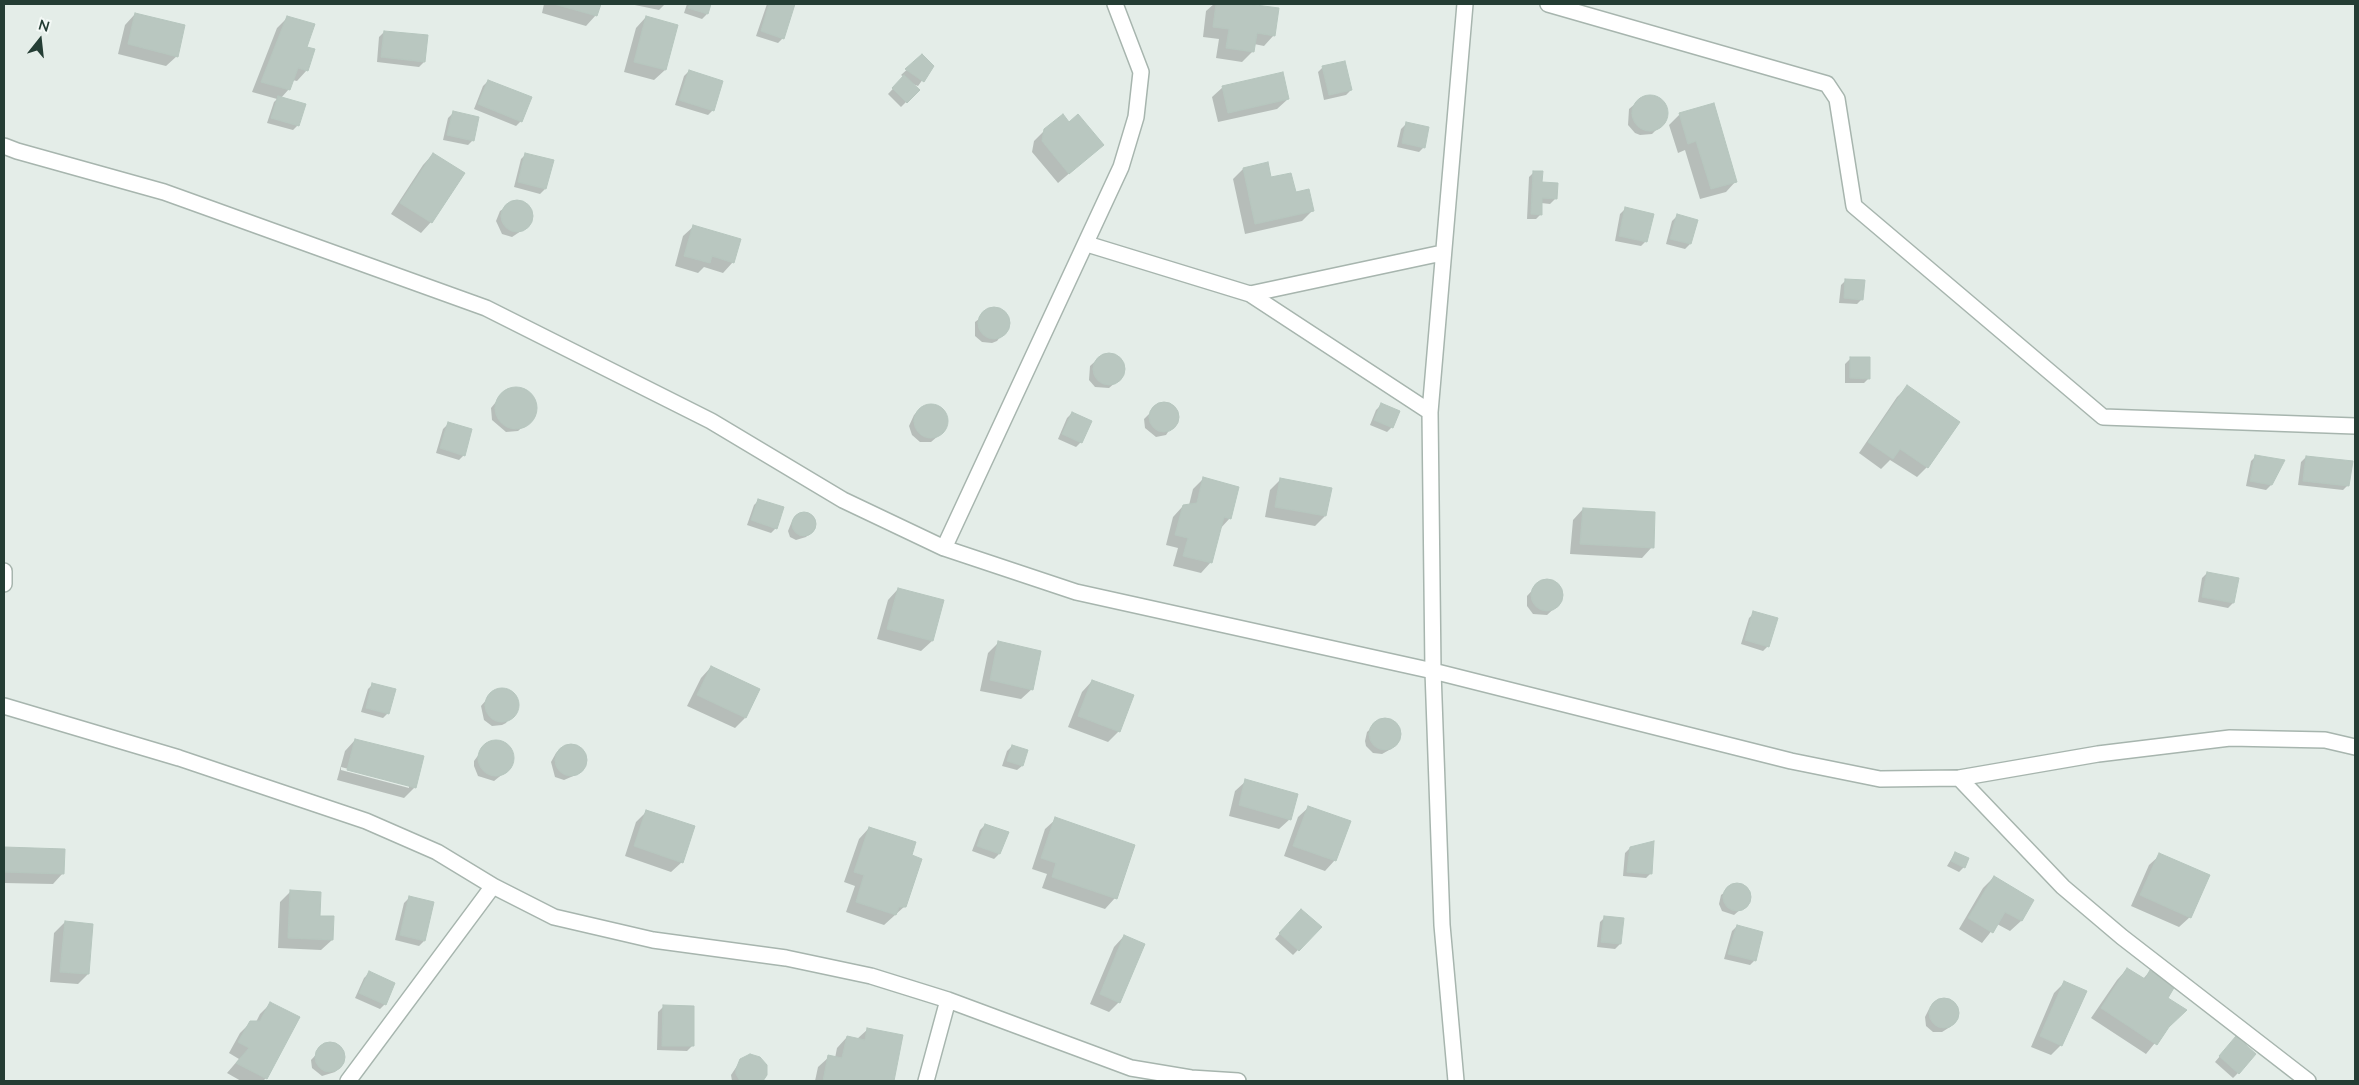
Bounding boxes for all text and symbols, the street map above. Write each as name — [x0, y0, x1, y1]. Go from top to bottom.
north arrow — [15, 15, 65, 65]
text: N — [37, 15, 52, 35]

